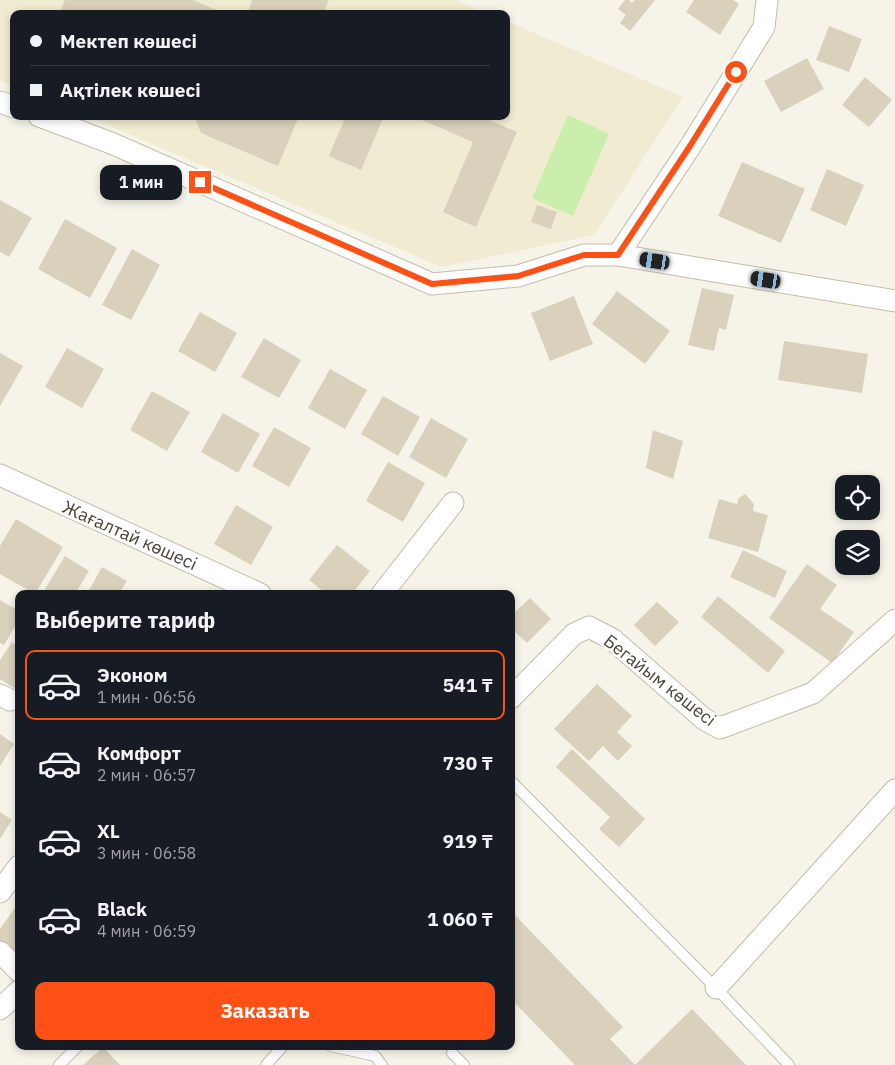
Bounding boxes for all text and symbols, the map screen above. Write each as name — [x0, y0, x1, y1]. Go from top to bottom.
text: Мектеп көшесі — [60, 29, 197, 53]
route start — [725, 61, 747, 83]
text: Ақтілек көшесі — [60, 78, 201, 102]
callout: 1 мин — [100, 164, 182, 200]
route end — [189, 171, 211, 193]
text: 1 мин — [119, 172, 163, 192]
car — [639, 251, 670, 271]
car — [750, 270, 781, 290]
map controls — [835, 475, 880, 575]
button: locate — [835, 475, 880, 520]
street label: Жағалтай көшесі — [59, 495, 201, 575]
button: layers — [835, 530, 880, 575]
text: Выберите тариф — [35, 605, 215, 634]
street label: Бегайым көшесі — [599, 629, 721, 731]
icon: car — [37, 663, 82, 708]
text: Эконом — [97, 663, 168, 687]
text: 541 ₸ — [443, 673, 493, 697]
text: 1 мин · 06:56 — [97, 687, 196, 707]
icon: car — [37, 741, 82, 786]
text: Комфорт — [97, 741, 181, 765]
text: 730 ₸ — [443, 751, 493, 775]
text: 2 мин · 06:57 — [97, 765, 196, 785]
icon: car — [37, 819, 82, 864]
text: XL — [97, 819, 120, 843]
text: 919 ₸ — [443, 829, 493, 853]
text: 3 мин · 06:58 — [97, 843, 196, 863]
icon: car — [37, 897, 82, 942]
text: Black — [97, 897, 147, 921]
text: 1 060 ₸ — [427, 907, 493, 931]
text: 4 мин · 06:59 — [97, 921, 196, 941]
button: Заказать — [35, 982, 495, 1040]

